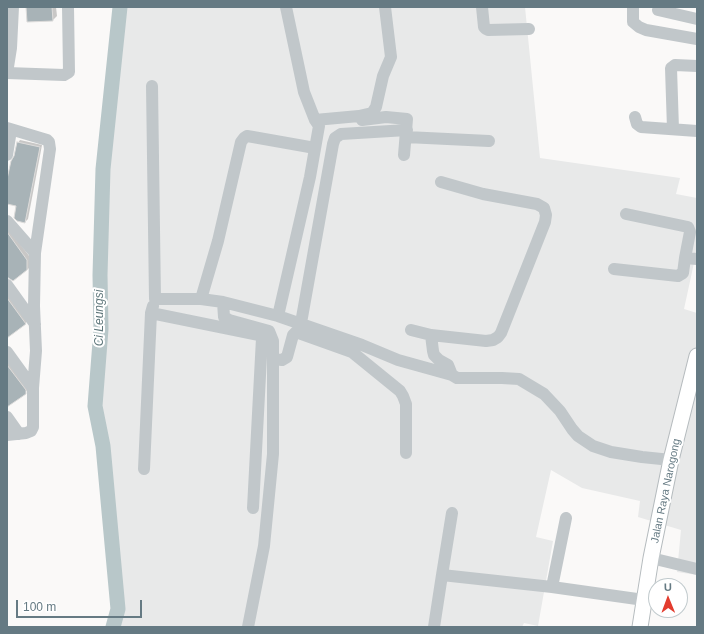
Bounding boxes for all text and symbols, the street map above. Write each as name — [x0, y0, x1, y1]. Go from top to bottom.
water label: Ci Leungsi — [93, 290, 107, 346]
street label: Jalan Raya Narogong — [648, 438, 684, 544]
north arrow — [648, 578, 688, 618]
text: U — [664, 581, 672, 593]
scale bar — [18, 592, 144, 618]
text: 100 m — [23, 600, 56, 614]

